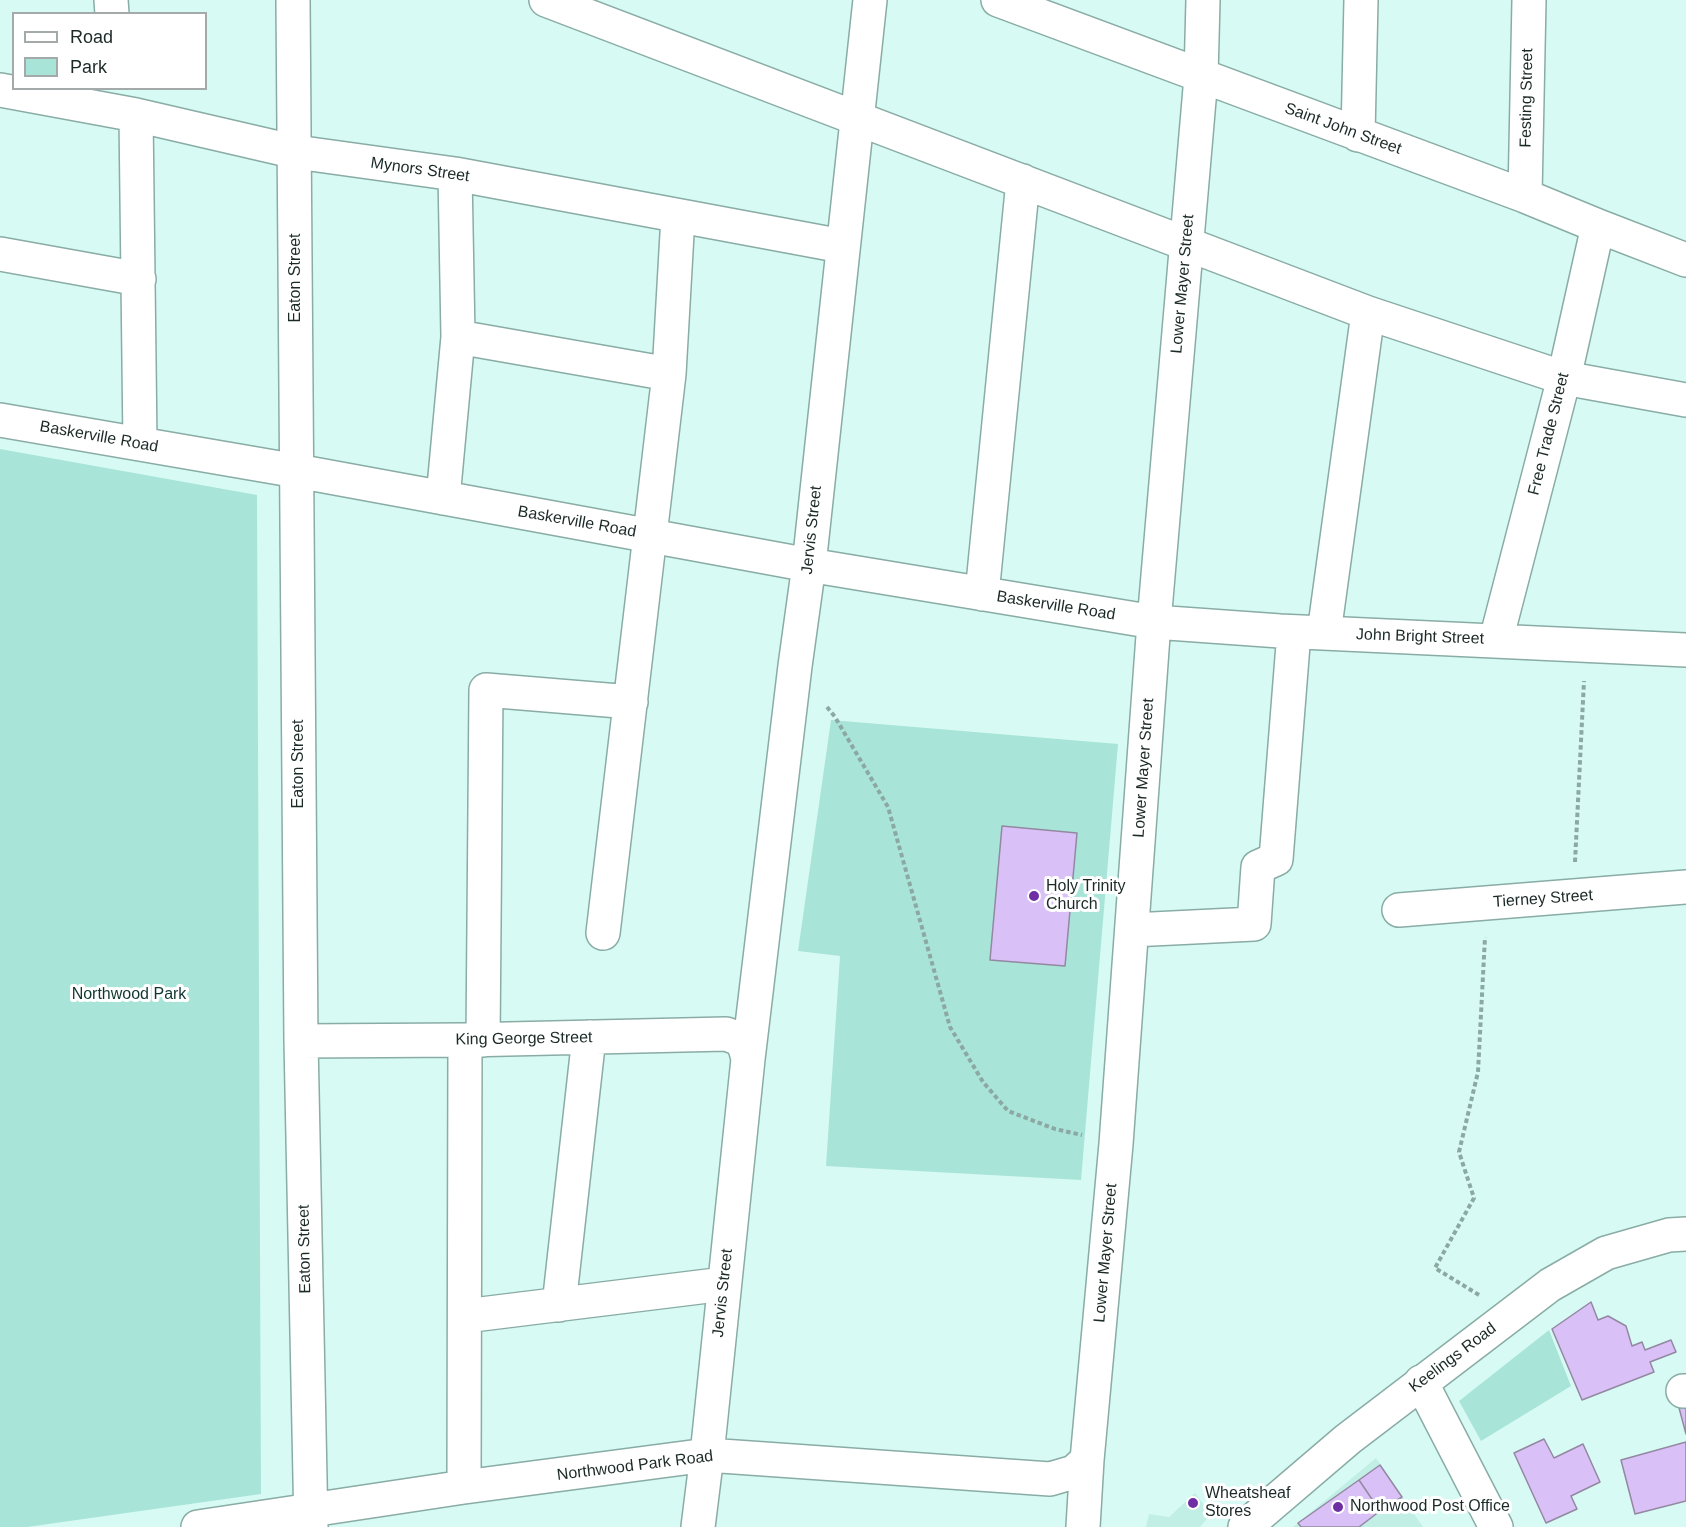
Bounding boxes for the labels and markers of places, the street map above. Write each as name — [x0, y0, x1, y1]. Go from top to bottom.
place label: Holy Trinity Church — [1046, 877, 1125, 915]
marker: Holy Trinity Church — [1027, 889, 1041, 903]
place label: Wheatsheaf Stores — [1205, 1484, 1290, 1522]
marker: Wheatsheaf Stores — [1186, 1496, 1200, 1510]
place label: Northwood Post Office — [1350, 1497, 1510, 1517]
marker: Northwood Post Office — [1331, 1500, 1345, 1514]

